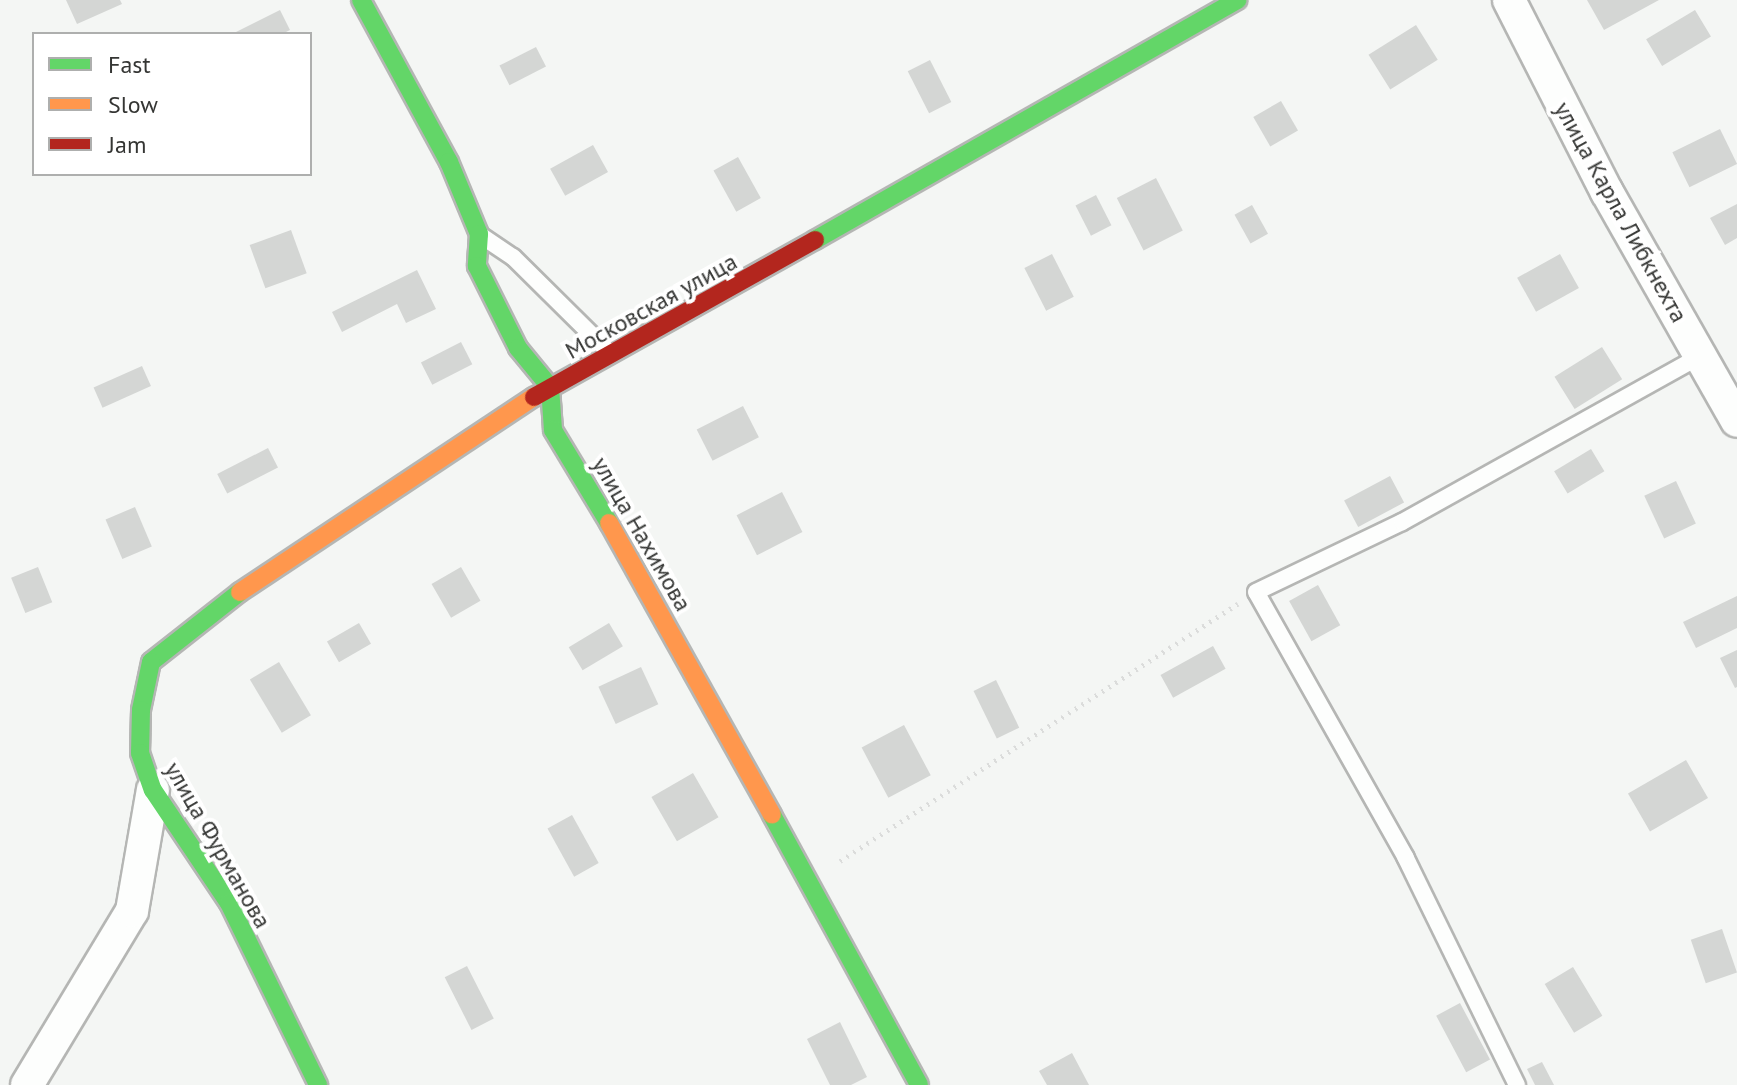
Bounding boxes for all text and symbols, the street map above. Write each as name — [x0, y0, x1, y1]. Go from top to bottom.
legend — [32, 32, 312, 176]
text: Fast — [108, 49, 151, 80]
text: Slow — [108, 89, 158, 120]
street label: улица Карла Либкнехта — [1548, 97, 1694, 327]
text: Jam — [108, 129, 146, 160]
street label: Московская улица — [560, 247, 742, 365]
street label: улица Нахимова — [586, 452, 698, 616]
street label: улица Фурманова — [159, 757, 277, 933]

